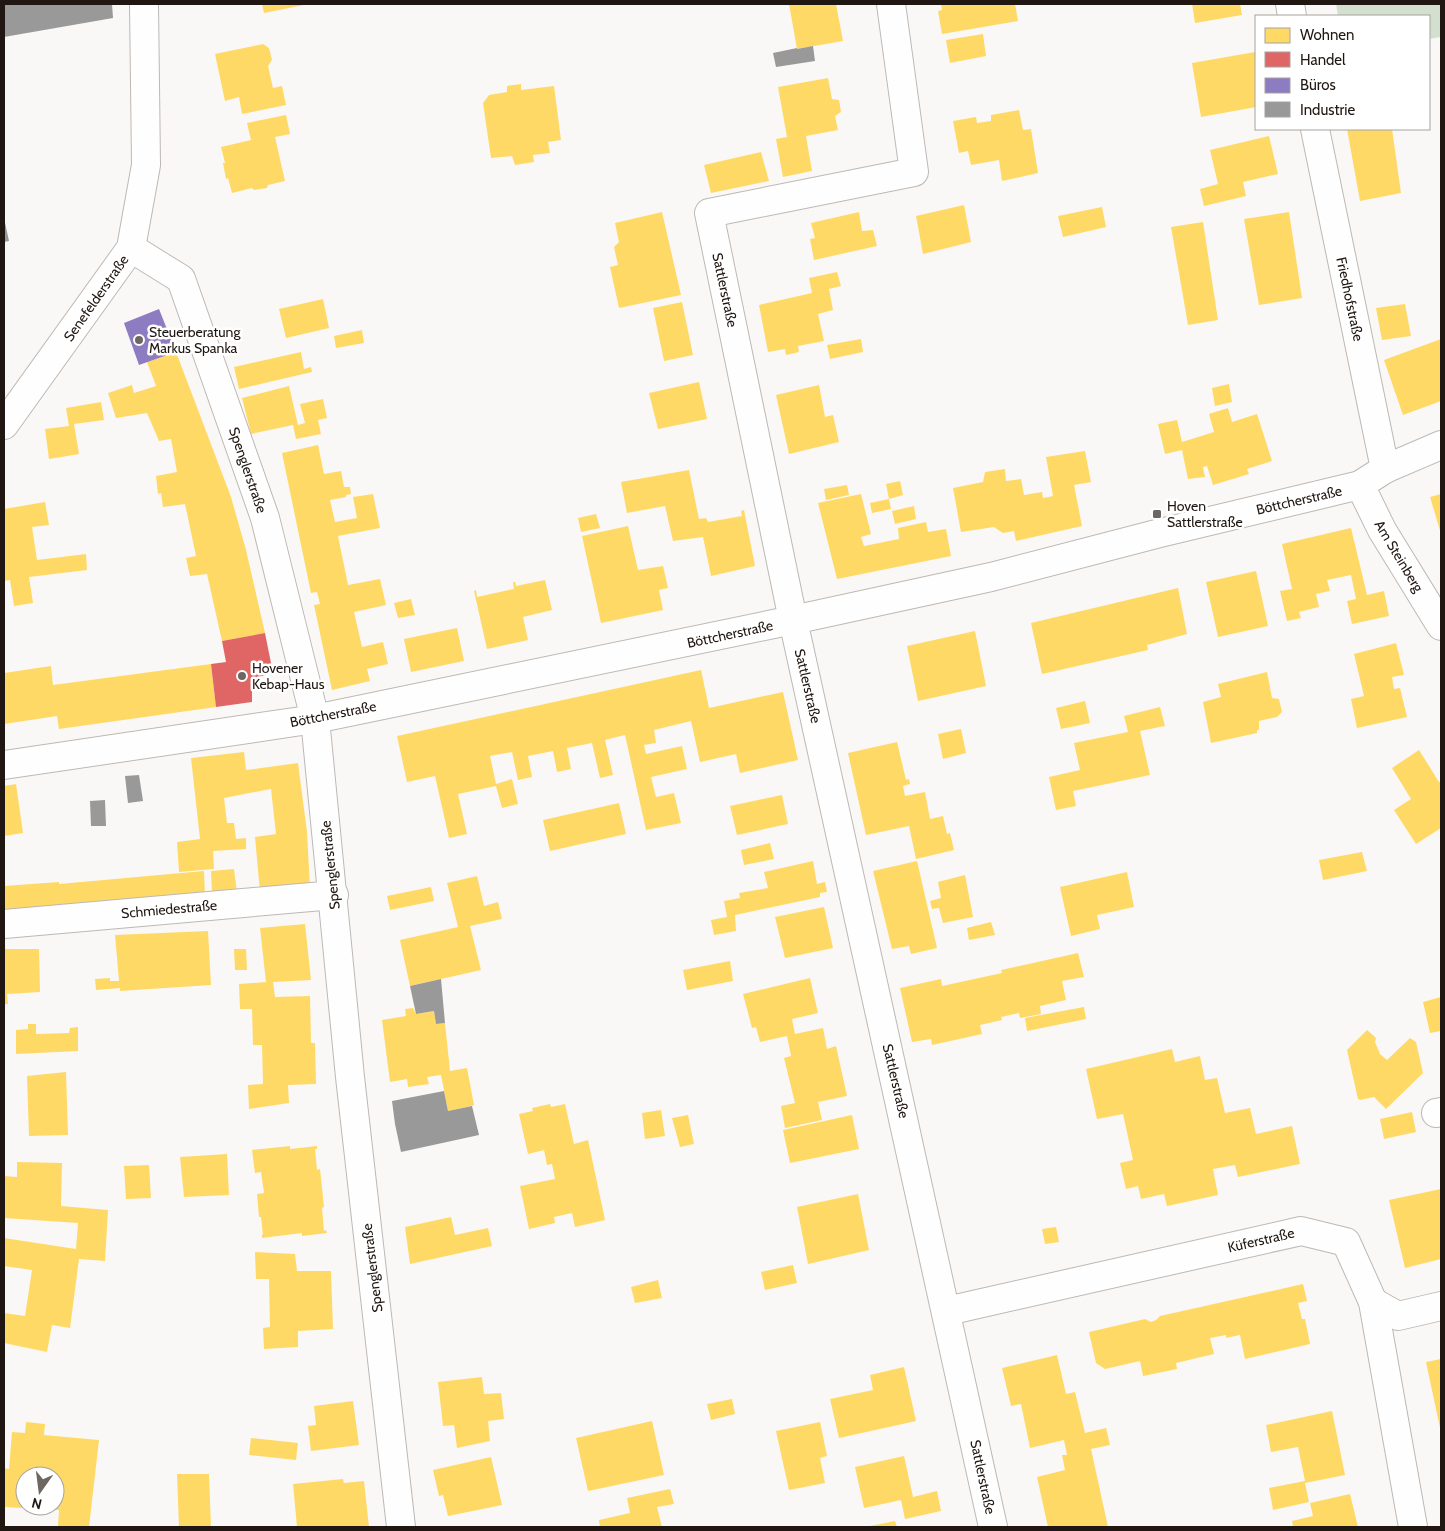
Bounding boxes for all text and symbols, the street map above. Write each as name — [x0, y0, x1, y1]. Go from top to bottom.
legend — [1255, 15, 1430, 130]
text: Wohnen — [1300, 26, 1354, 44]
text: Handel — [1300, 51, 1346, 69]
text: Büros — [1300, 76, 1336, 94]
text: Industrie — [1300, 101, 1355, 119]
street label: Senefelderstraße — [60, 251, 132, 345]
street label: Sattlerstraße — [708, 251, 742, 329]
street label: Friedhofstraße — [1332, 255, 1368, 343]
place label: Steuerberatung Markus Spanka — [149, 323, 241, 357]
marker: Steuerberatung Markus Spanka — [133, 334, 145, 346]
street label: Spenglerstraße — [225, 425, 271, 515]
street label: Böttcherstraße — [1254, 481, 1344, 519]
place label: Hoven Sattlerstraße — [1167, 497, 1243, 531]
marker: Hoven Sattlerstraße — [1151, 508, 1163, 520]
street label: Am Steinberg — [1370, 517, 1428, 596]
street label: Böttcherstraße — [685, 616, 775, 652]
street label: Sattlerstraße — [791, 647, 825, 725]
place label: Hovener Kebap-Haus — [252, 659, 325, 693]
marker: Hovener Kebap-Haus — [236, 670, 248, 682]
street label: Böttcherstraße — [288, 697, 378, 731]
street label: Spenglerstraße — [316, 820, 344, 910]
street label: Schmiedestraße — [120, 896, 218, 922]
street label: Sattlerstraße — [879, 1042, 913, 1120]
street label: Spenglerstraße — [358, 1223, 386, 1313]
street label: Küferstraße — [1226, 1224, 1296, 1256]
street label: Sattlerstraße — [966, 1438, 1000, 1516]
north arrow — [15, 1466, 65, 1516]
text: N — [30, 1494, 44, 1514]

